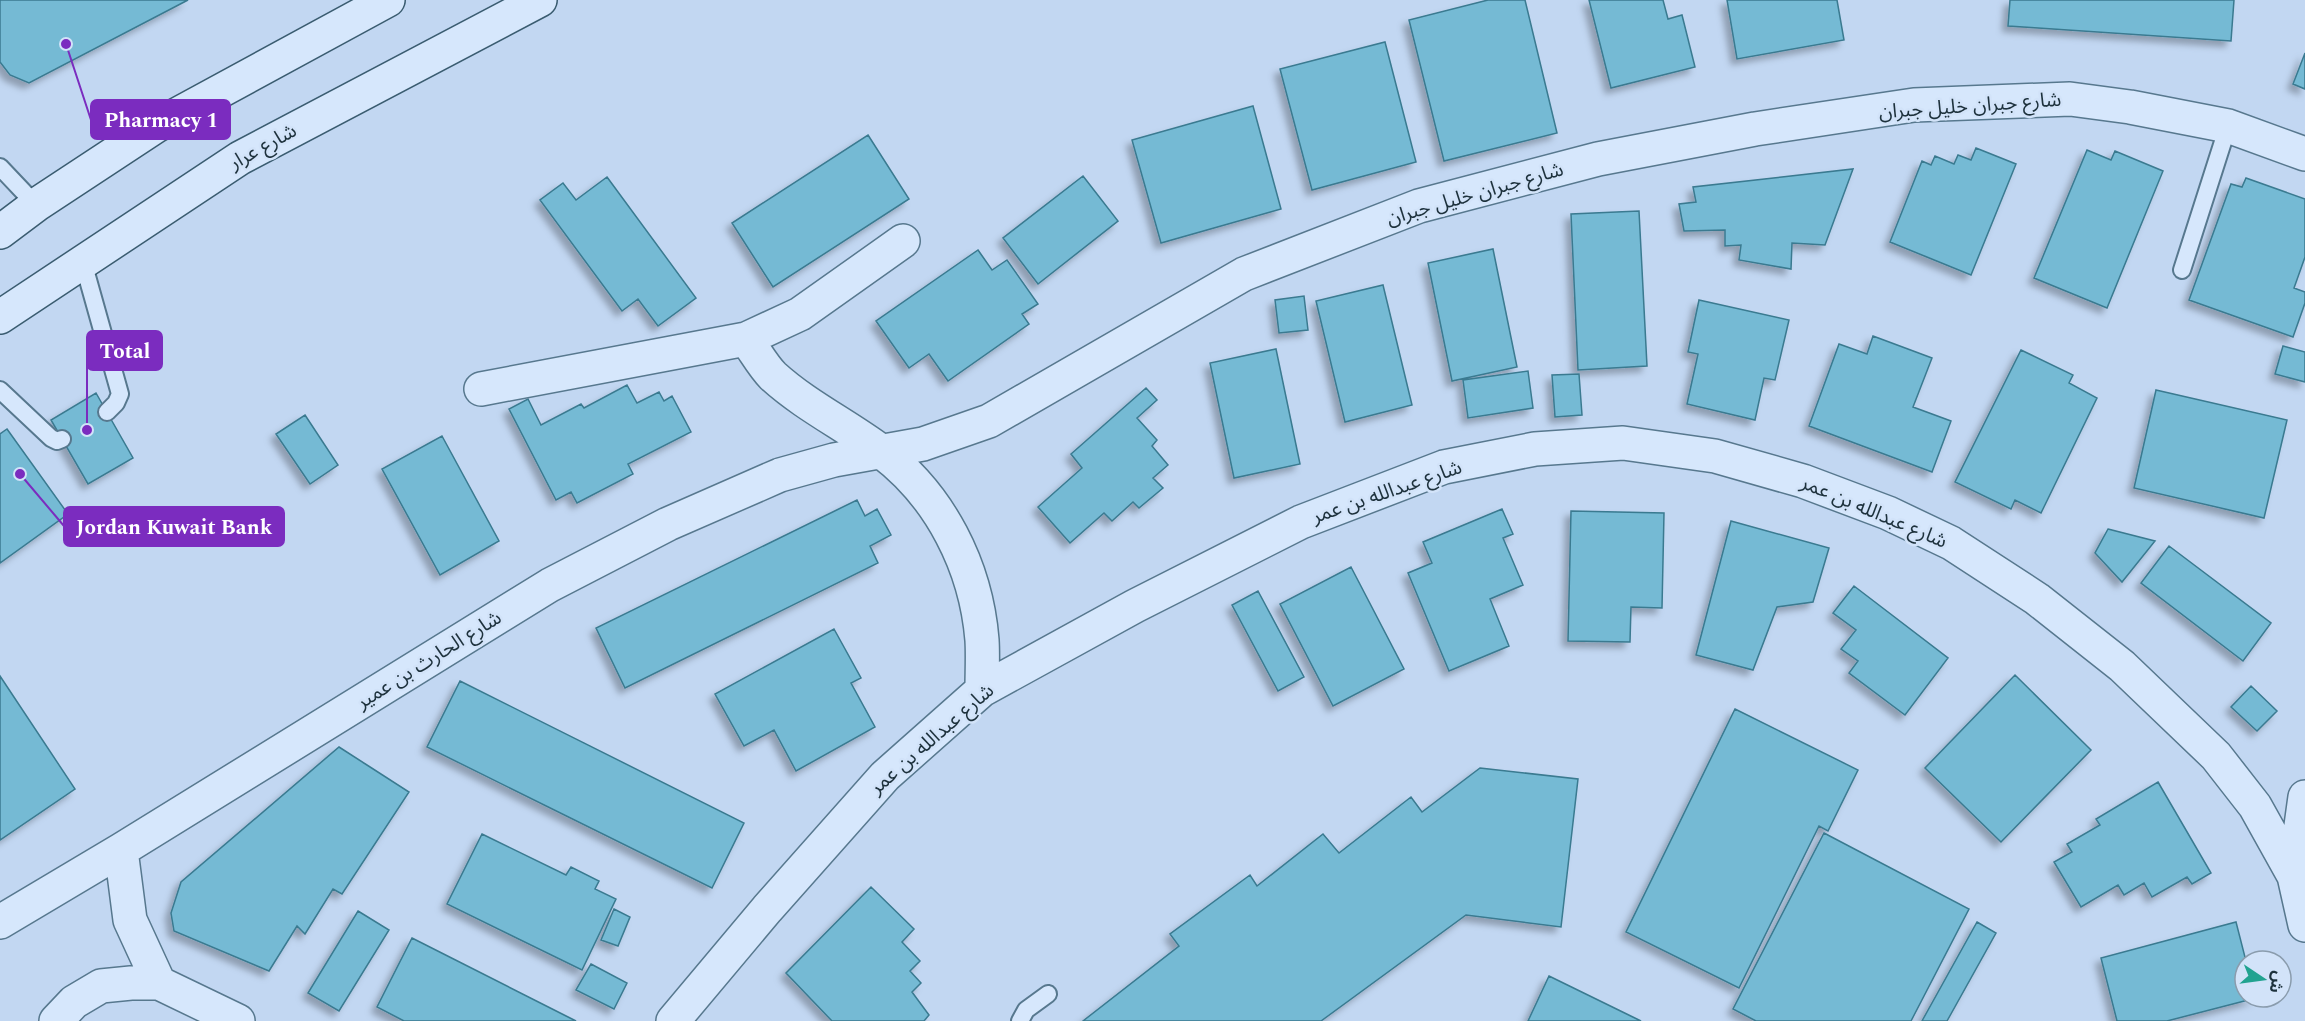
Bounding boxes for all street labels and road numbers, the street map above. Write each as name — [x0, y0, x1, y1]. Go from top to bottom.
street label: شارع جبران خليل جبران — [1878, 85, 2062, 127]
street label: شارع عرار — [223, 116, 302, 178]
street label: شارع جبران خليل جبران — [1383, 154, 1567, 234]
street label: شارع عبدالله بن عمر — [1307, 452, 1466, 532]
street label: شارع عبدالله بن عمر — [1795, 467, 1952, 556]
street label: شارع الحارث بن عمير — [350, 603, 508, 717]
street label: شارع عبدالله بن عمر — [862, 676, 1001, 802]

